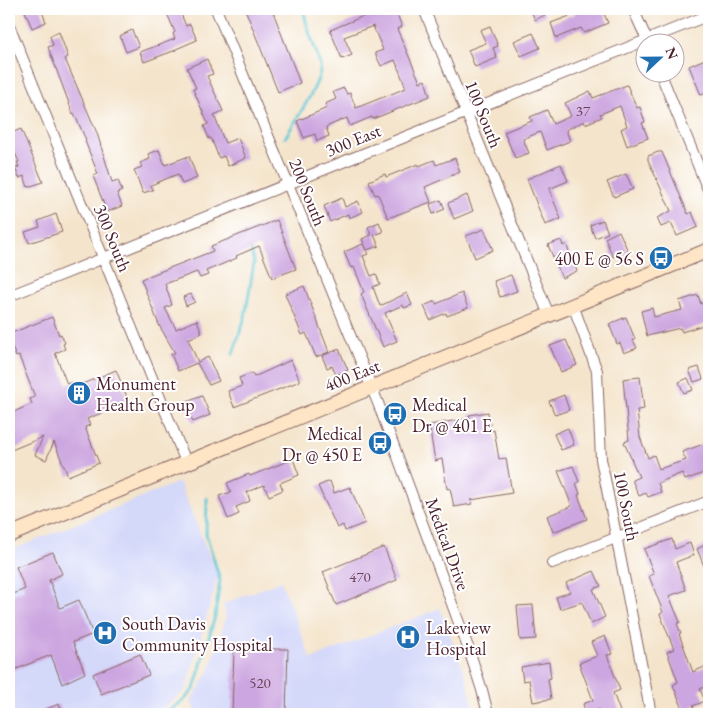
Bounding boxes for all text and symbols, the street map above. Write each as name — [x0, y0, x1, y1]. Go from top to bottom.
north arrow — [636, 32, 686, 82]
text: N — [662, 45, 683, 62]
street label: 100 South — [460, 77, 508, 151]
house number: 37 — [576, 101, 591, 120]
street label: 300 East — [322, 118, 384, 162]
street label: 200 South — [284, 155, 332, 229]
street label: 300 South — [89, 201, 137, 275]
bus stop icon: 400 E @ 56 S — [648, 245, 674, 271]
place label: 400 E @ 56 S — [554, 247, 644, 270]
street label: 400 East — [321, 353, 383, 397]
place label: Monument Health Group — [96, 372, 195, 416]
building icon: Monument Health Group — [66, 380, 92, 406]
place label: Medical Dr @ 401 E — [412, 393, 492, 437]
bus stop icon: Medical Dr @ 401 E — [382, 401, 408, 427]
place label: Medical Dr @ 450 E — [282, 422, 362, 466]
bus stop icon: Medical Dr @ 450 E — [367, 430, 393, 456]
street label: 100 South — [609, 469, 645, 543]
street label: Medical Drive — [421, 495, 475, 593]
house number: 470 — [349, 567, 371, 586]
place label: South Davis Community Hospital — [122, 612, 272, 656]
place label: Lakeview Hospital — [426, 616, 491, 660]
hospital icon: South Davis Community Hospital — [92, 620, 118, 646]
hospital icon: Lakeview Hospital — [395, 624, 421, 650]
house number: 520 — [249, 673, 271, 692]

